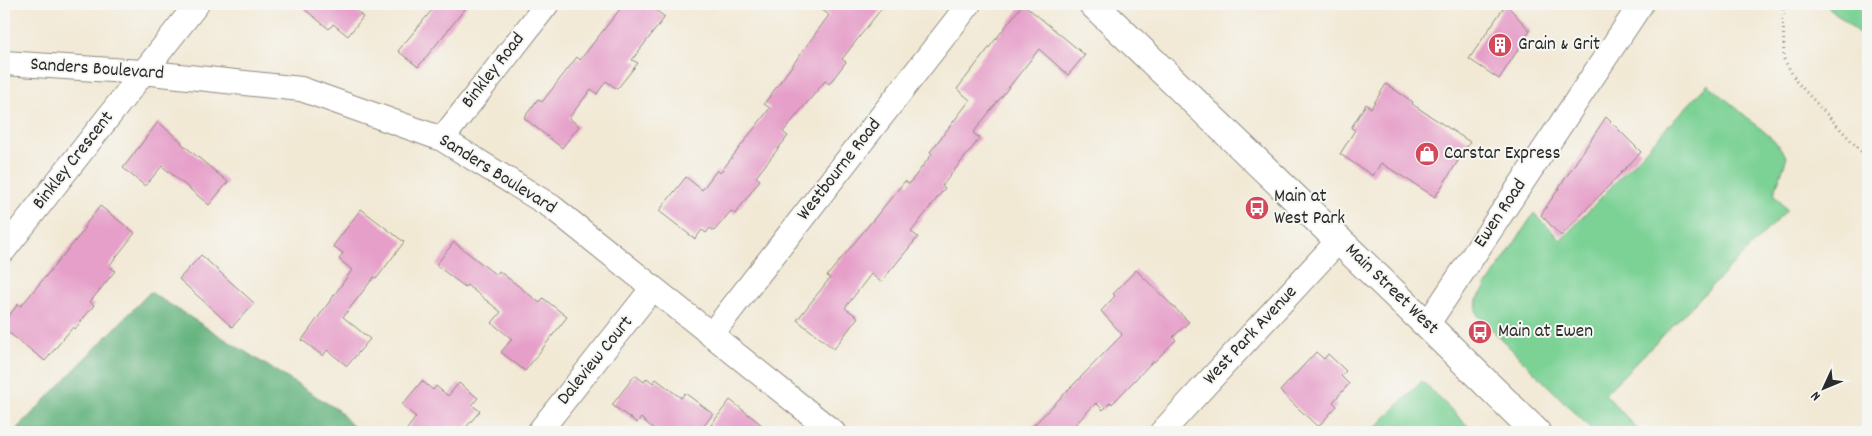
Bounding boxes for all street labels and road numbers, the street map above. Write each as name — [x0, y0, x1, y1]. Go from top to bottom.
street label: Binkley Road — [456, 27, 532, 115]
street label: Sanders Boulevard — [29, 52, 165, 88]
street label: Binkley Crescent — [27, 106, 121, 216]
street label: Westbourne Road — [791, 113, 889, 227]
street label: Sanders Boulevard — [433, 128, 561, 222]
street label: Ewen Road — [1468, 174, 1534, 254]
street label: Main Street West — [1338, 238, 1444, 342]
street label: West Park Avenue — [1198, 280, 1304, 392]
street label: Daleview Court — [552, 311, 640, 411]

